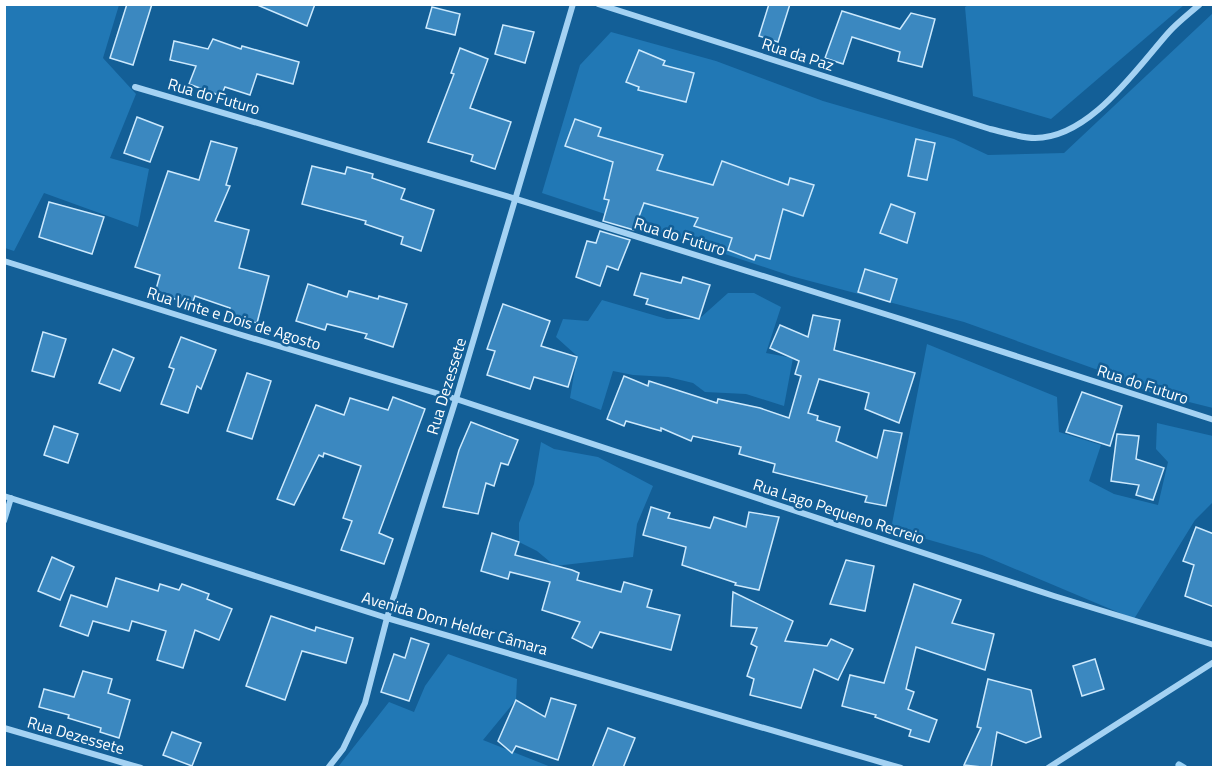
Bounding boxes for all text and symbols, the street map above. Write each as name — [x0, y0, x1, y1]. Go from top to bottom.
street label: Rua da Paz — [759, 31, 837, 77]
street label: Rua do Futuro — [165, 71, 263, 121]
street label: Rua do Futuro — [631, 211, 729, 261]
street label: Rua Vinte e Dois de Agosto — [144, 280, 324, 356]
street label: Rua Dezessete — [420, 335, 472, 437]
street label: Rua do Futuro — [1094, 358, 1192, 410]
street label: Rua Lago Pequeno Recreio — [750, 472, 928, 550]
street label: Avenida Dom Helder Câmara — [359, 585, 551, 661]
street label: Rua Dezessete — [25, 710, 127, 760]

